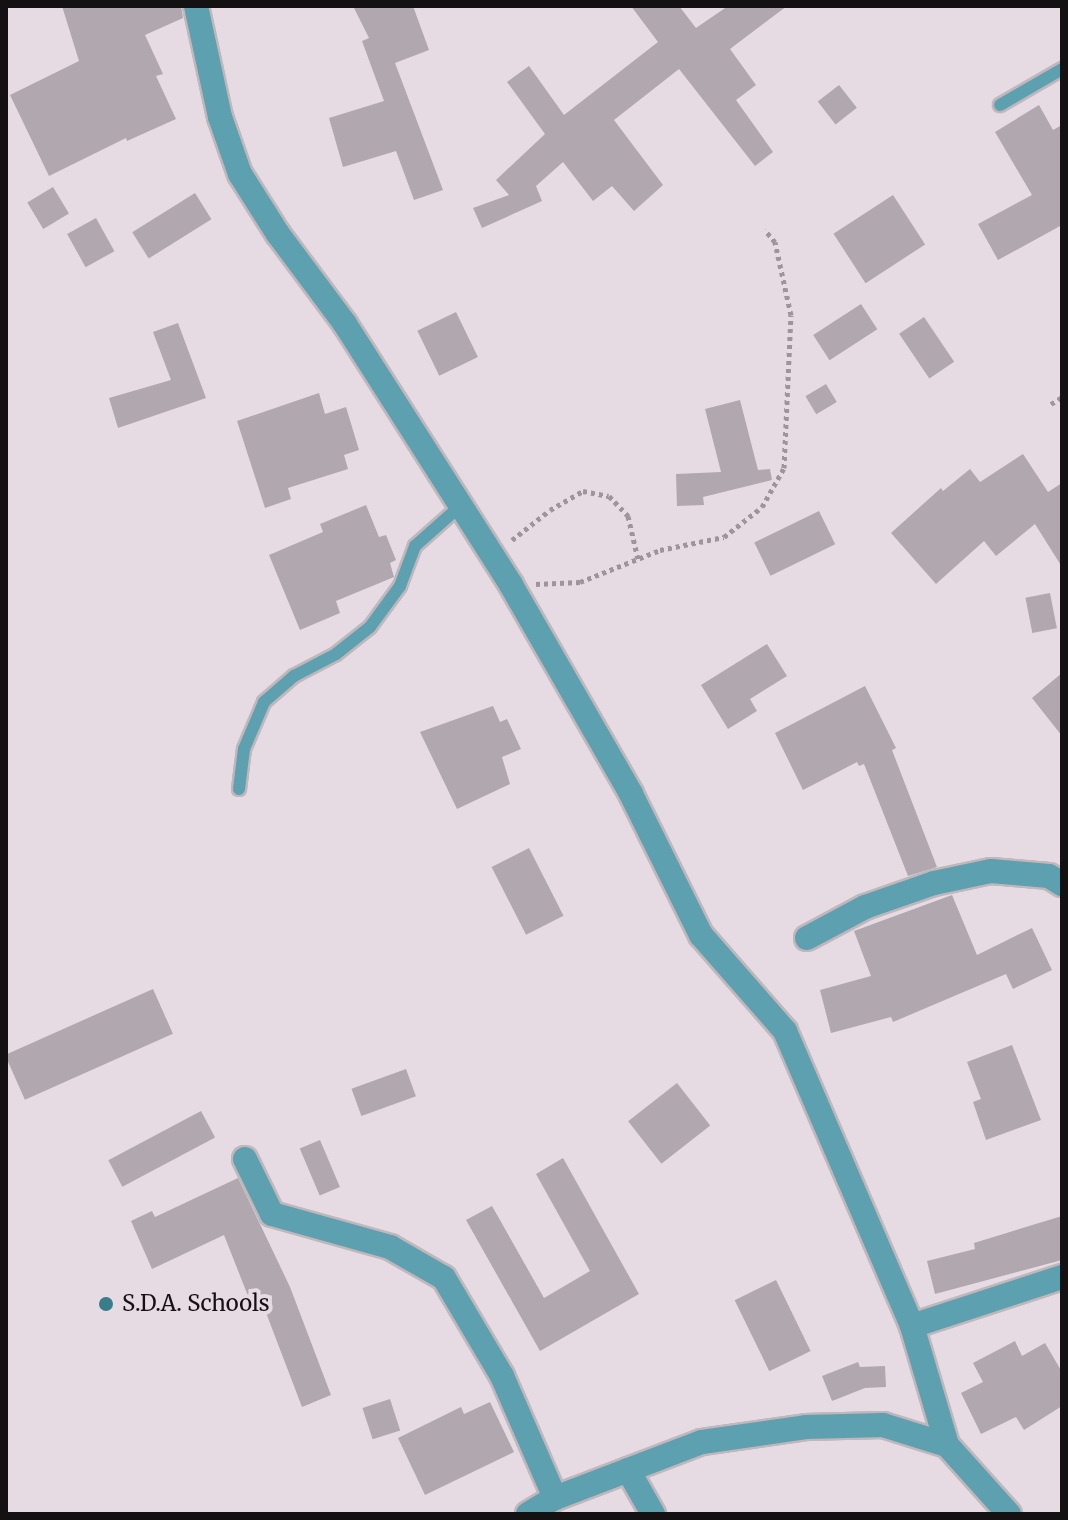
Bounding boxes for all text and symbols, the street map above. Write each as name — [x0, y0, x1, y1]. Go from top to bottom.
place label: S.D.A. Schools — [122, 1291, 270, 1317]
marker: S.D.A. Schools — [97, 1295, 115, 1313]

